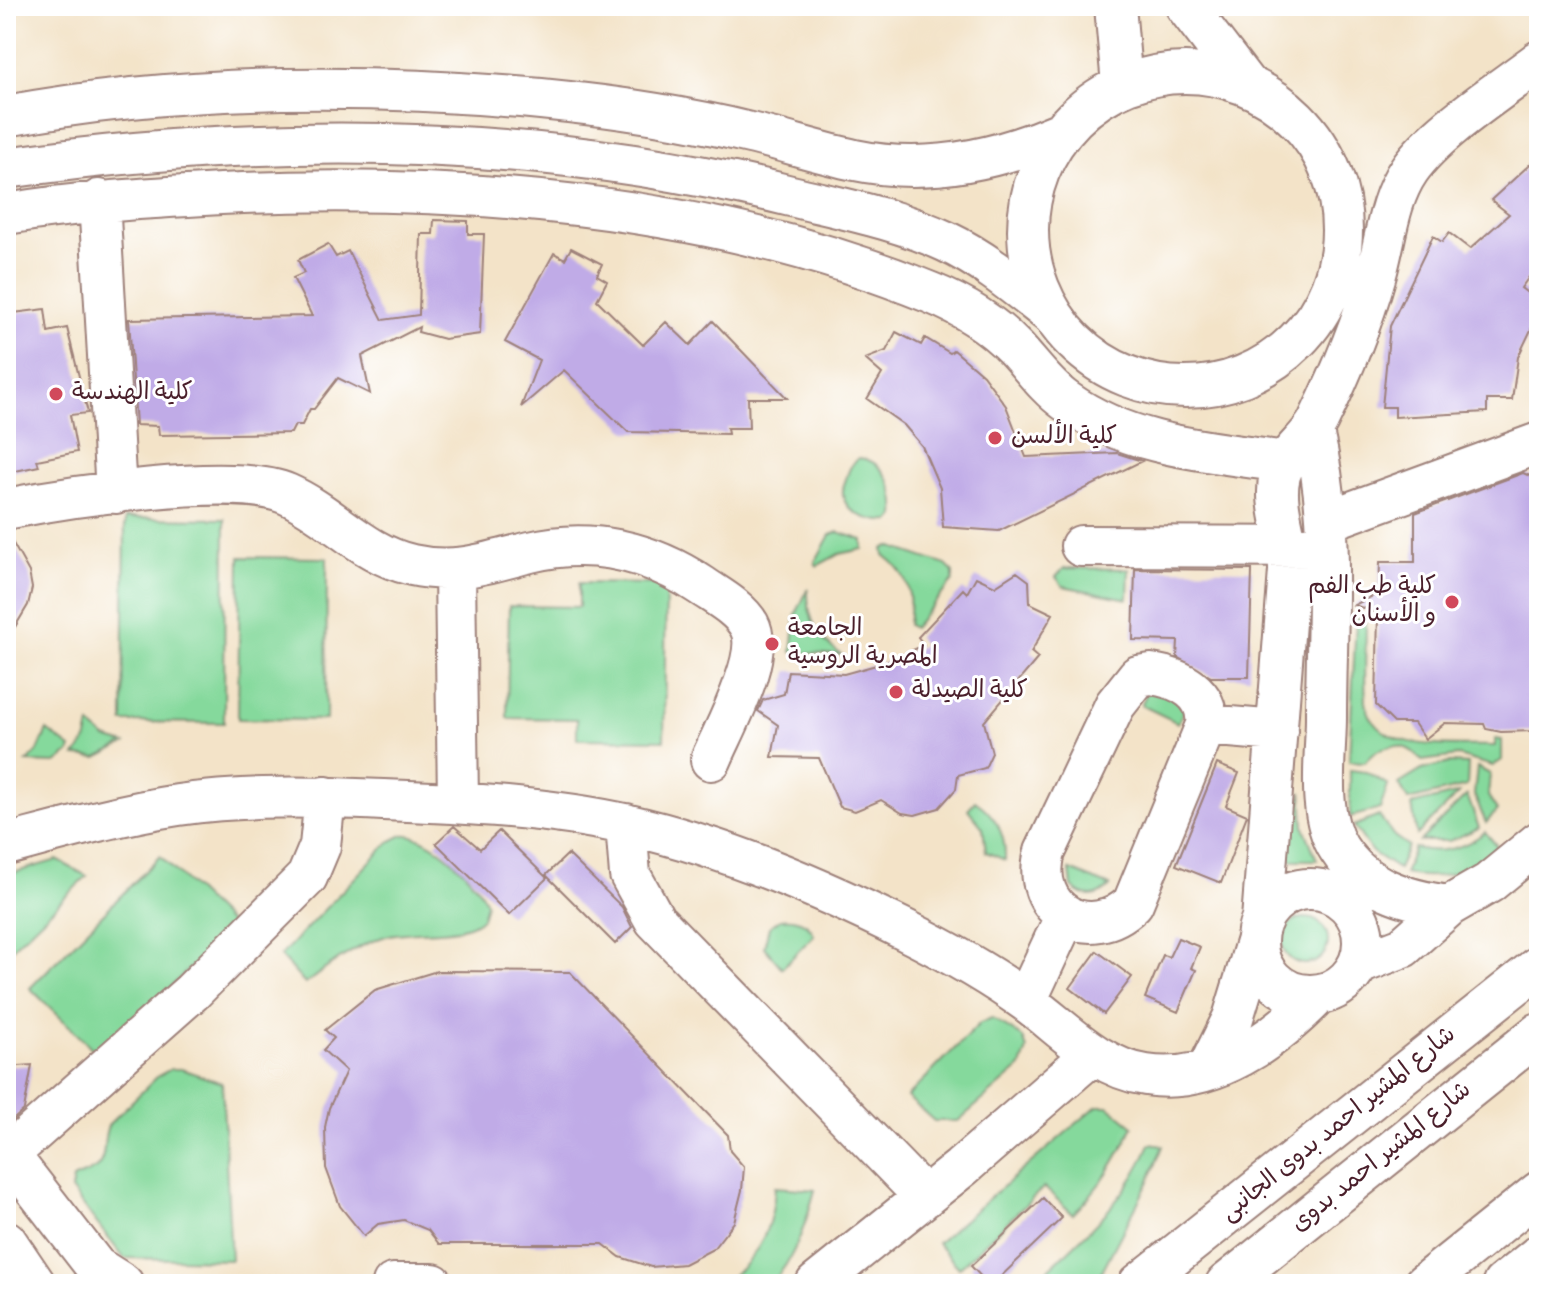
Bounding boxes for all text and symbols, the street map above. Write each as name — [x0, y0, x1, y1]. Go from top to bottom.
place label: كلية الهندسة — [72, 377, 193, 411]
marker: كلية الهندسة — [47, 385, 65, 403]
place label: كلية الألسن — [1011, 418, 1117, 455]
marker: كلية الألسن — [986, 429, 1004, 447]
place label: كلية طب الفم و الأسنان — [1308, 571, 1436, 633]
marker: كلية طب الفم و الأسنان — [1443, 593, 1461, 611]
place label: الجامعة المصرية الروسية — [788, 613, 938, 675]
marker: الجامعة المصرية الروسية — [763, 635, 781, 653]
place label: كلية الصيدلة — [912, 675, 1028, 709]
marker: كلية الصيدلة — [887, 683, 905, 701]
street label: شارع المشير احمد بدوى الجانبى — [1216, 1021, 1462, 1229]
street label: شارع المشير احمد بدوى — [1286, 1077, 1478, 1239]

